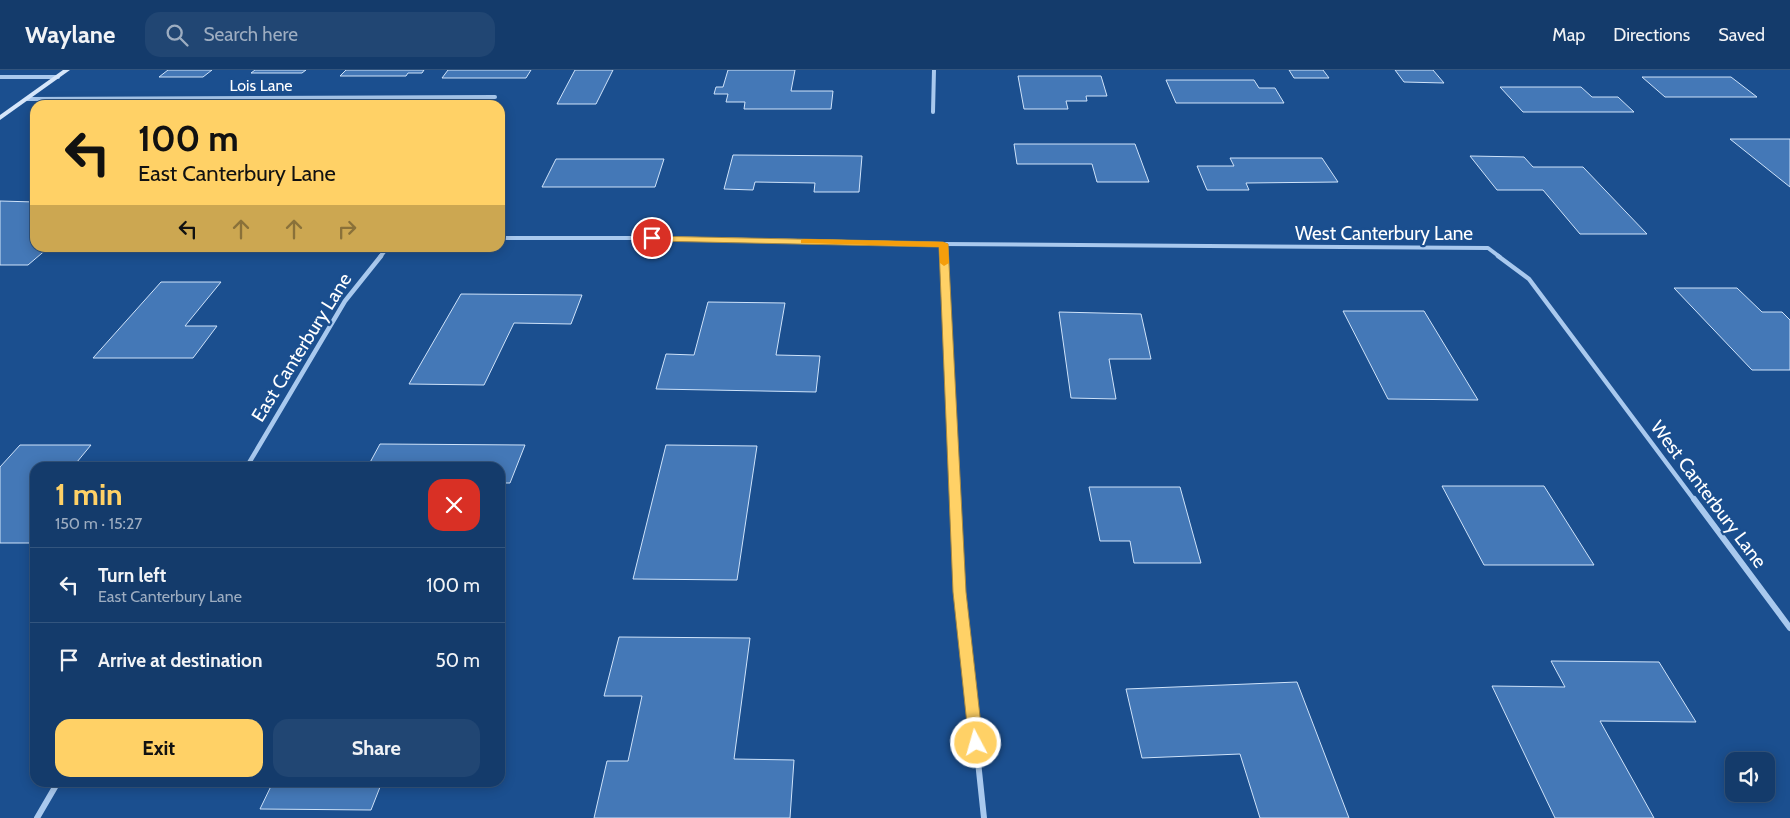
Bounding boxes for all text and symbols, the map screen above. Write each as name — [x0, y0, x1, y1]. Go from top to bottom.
search box — [145, 12, 495, 57]
text: Waylane — [25, 20, 115, 49]
icon: search — [163, 21, 191, 49]
text: Search here — [203, 23, 298, 46]
text: Map — [1552, 24, 1585, 46]
text: Directions — [1613, 24, 1690, 46]
text: Saved — [1718, 24, 1765, 46]
street label: Lois Lane — [229, 76, 293, 95]
text: 100 m — [138, 117, 239, 160]
icon: left — [55, 120, 120, 185]
text: East Canterbury Lane — [138, 160, 336, 187]
icon: left — [174, 215, 202, 243]
icon: ahead — [227, 215, 255, 243]
icon: ahead — [280, 215, 308, 243]
icon: right — [333, 215, 361, 243]
pin — [631, 217, 673, 259]
street label: West Canterbury Lane — [1295, 222, 1473, 245]
icon: arrive — [638, 224, 666, 252]
street label: East Canterbury Lane — [246, 268, 357, 426]
street label: West Canterbury Lane — [1646, 416, 1772, 573]
text: 1 min — [55, 476, 123, 513]
button: close — [428, 479, 480, 531]
text: 150 m · 15:27 — [55, 514, 142, 533]
text: Turn left — [98, 564, 166, 587]
icon: left — [55, 571, 83, 599]
text: 100 m — [426, 574, 480, 597]
text: East Canterbury Lane — [98, 587, 242, 606]
icon: arrive — [55, 646, 83, 674]
text: Arrive at destination — [98, 649, 262, 672]
text: 50 m — [436, 649, 480, 672]
position arrow — [949, 716, 1001, 768]
button: Exit — [55, 719, 263, 777]
button: Share — [273, 719, 480, 777]
map controls — [1725, 752, 1775, 802]
button: sound — [1725, 752, 1775, 802]

